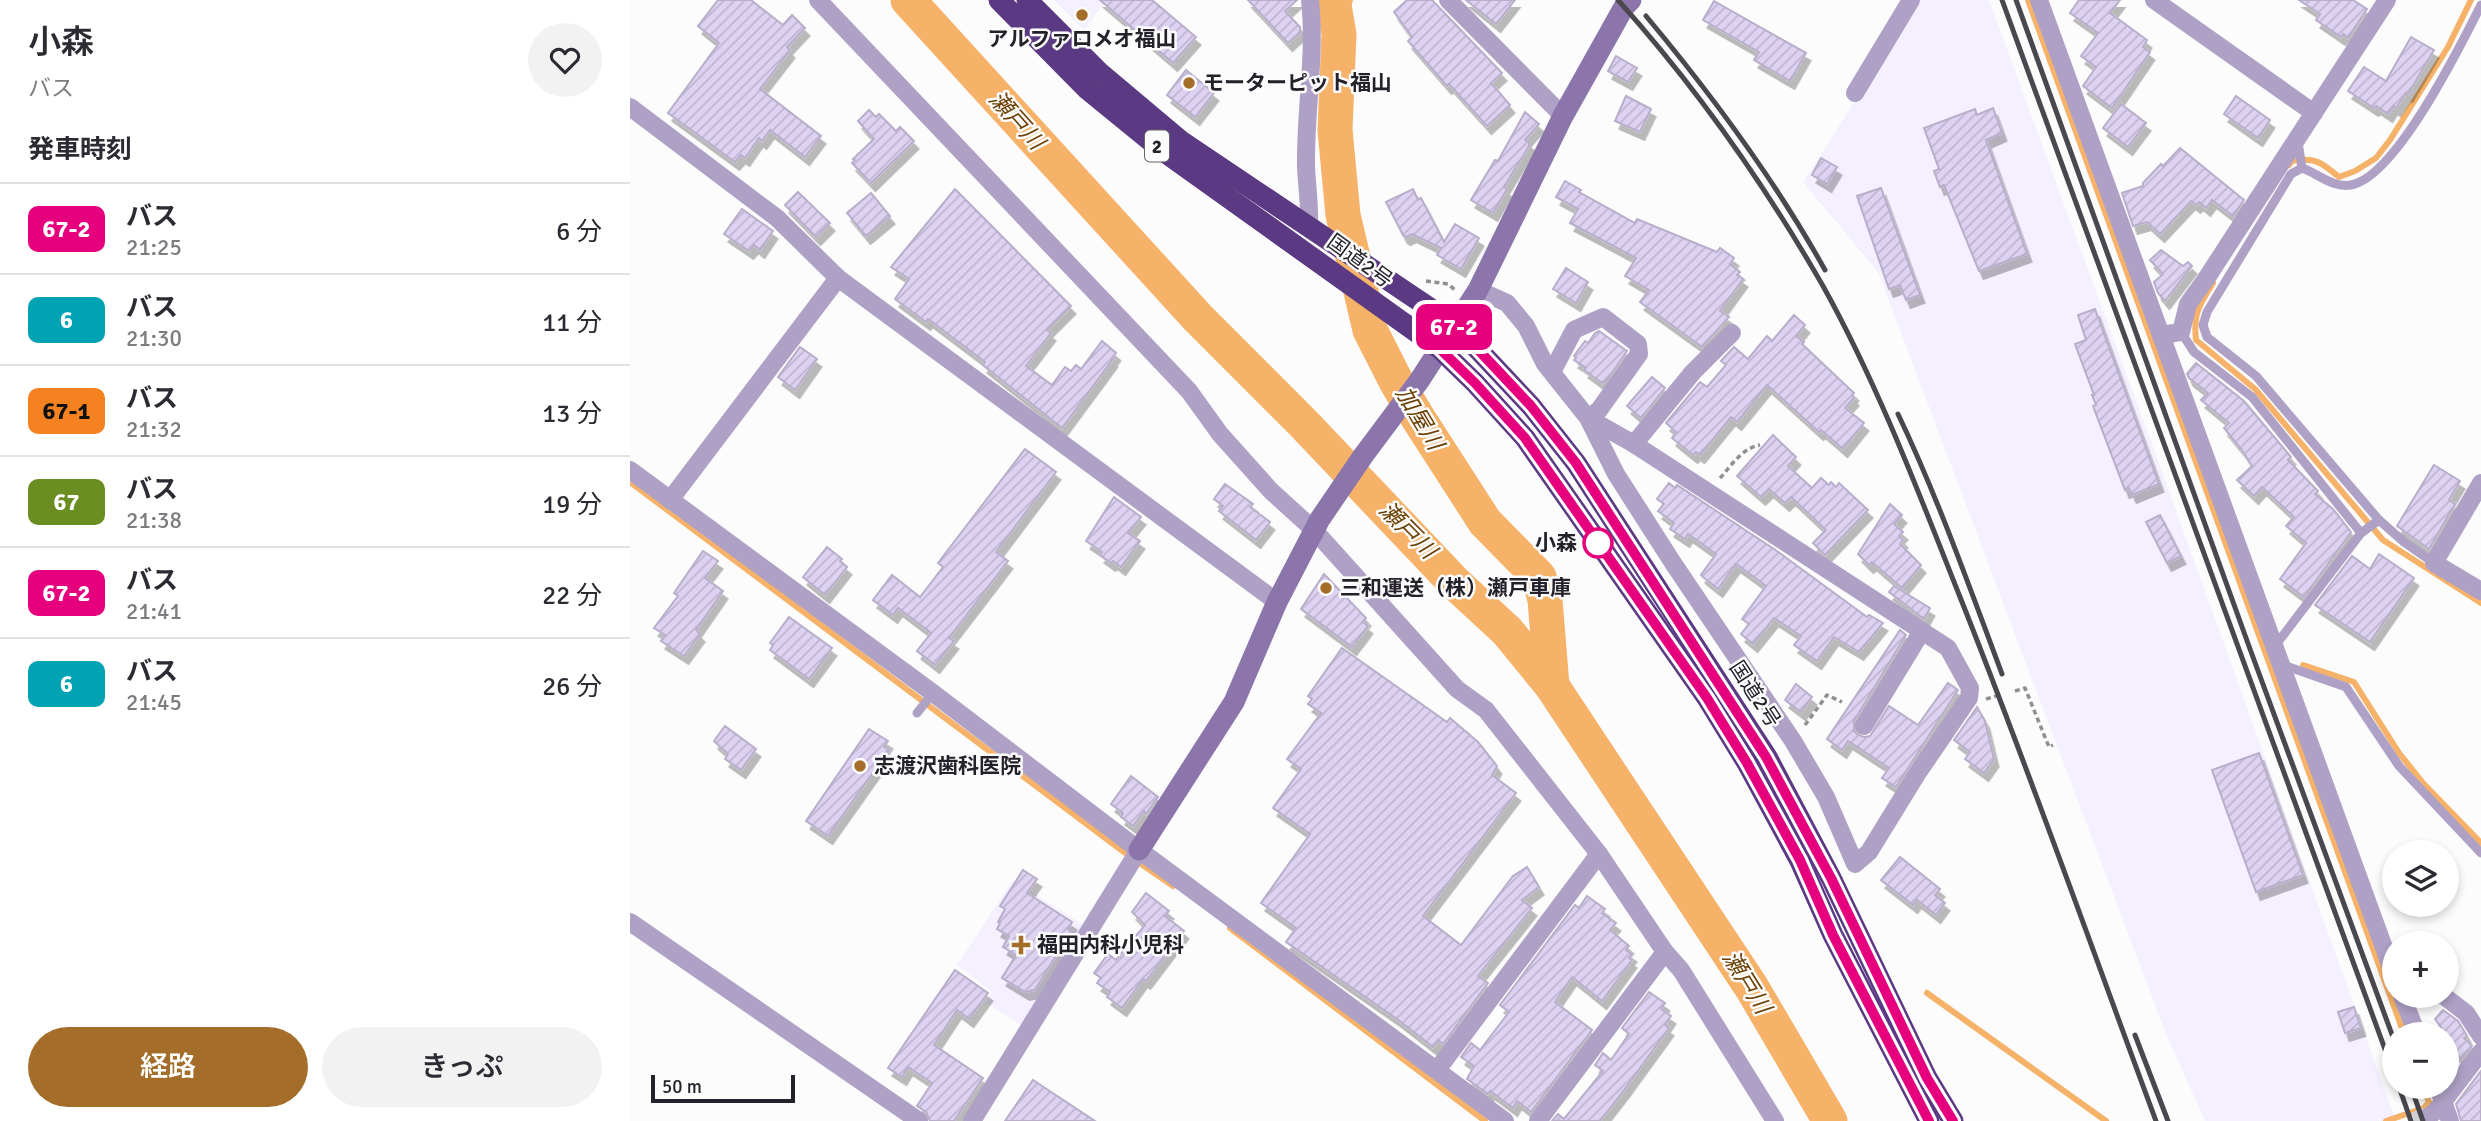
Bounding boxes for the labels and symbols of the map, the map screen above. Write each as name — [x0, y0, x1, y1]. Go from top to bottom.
marker: アルファロメオ福山 — [1074, 7, 1090, 23]
place label: アルファロメオ福山 — [988, 26, 1176, 52]
place label: モーターピット福山 — [1203, 70, 1392, 96]
marker: モーターピット福山 — [1181, 75, 1197, 91]
water label: 瀬戸川 — [983, 85, 1052, 158]
road number: 2 — [1145, 130, 1169, 162]
street label: 国道2号 — [1322, 229, 1398, 293]
line badge: 67-2 — [1405, 304, 1503, 350]
water label: 加屋川 — [1389, 381, 1451, 458]
water label: 瀬戸川 — [1373, 496, 1444, 567]
marker: 小森 — [1583, 528, 1613, 558]
place label: 小森 — [1535, 530, 1577, 556]
place label: 三和運送（株）瀬戸車庫 — [1340, 575, 1571, 601]
marker: 三和運送（株）瀬戸車庫 — [1318, 580, 1334, 596]
street label: 国道2号 — [1724, 656, 1786, 732]
place label: 志渡沢歯科医院 — [874, 753, 1021, 779]
marker: 志渡沢歯科医院 — [852, 758, 868, 774]
place label: 福田内科小児科 — [1037, 932, 1184, 958]
marker: 福田内科小児科 — [1011, 935, 1031, 955]
water label: 瀬戸川 — [1716, 945, 1779, 1022]
scale bar — [651, 1072, 794, 1104]

